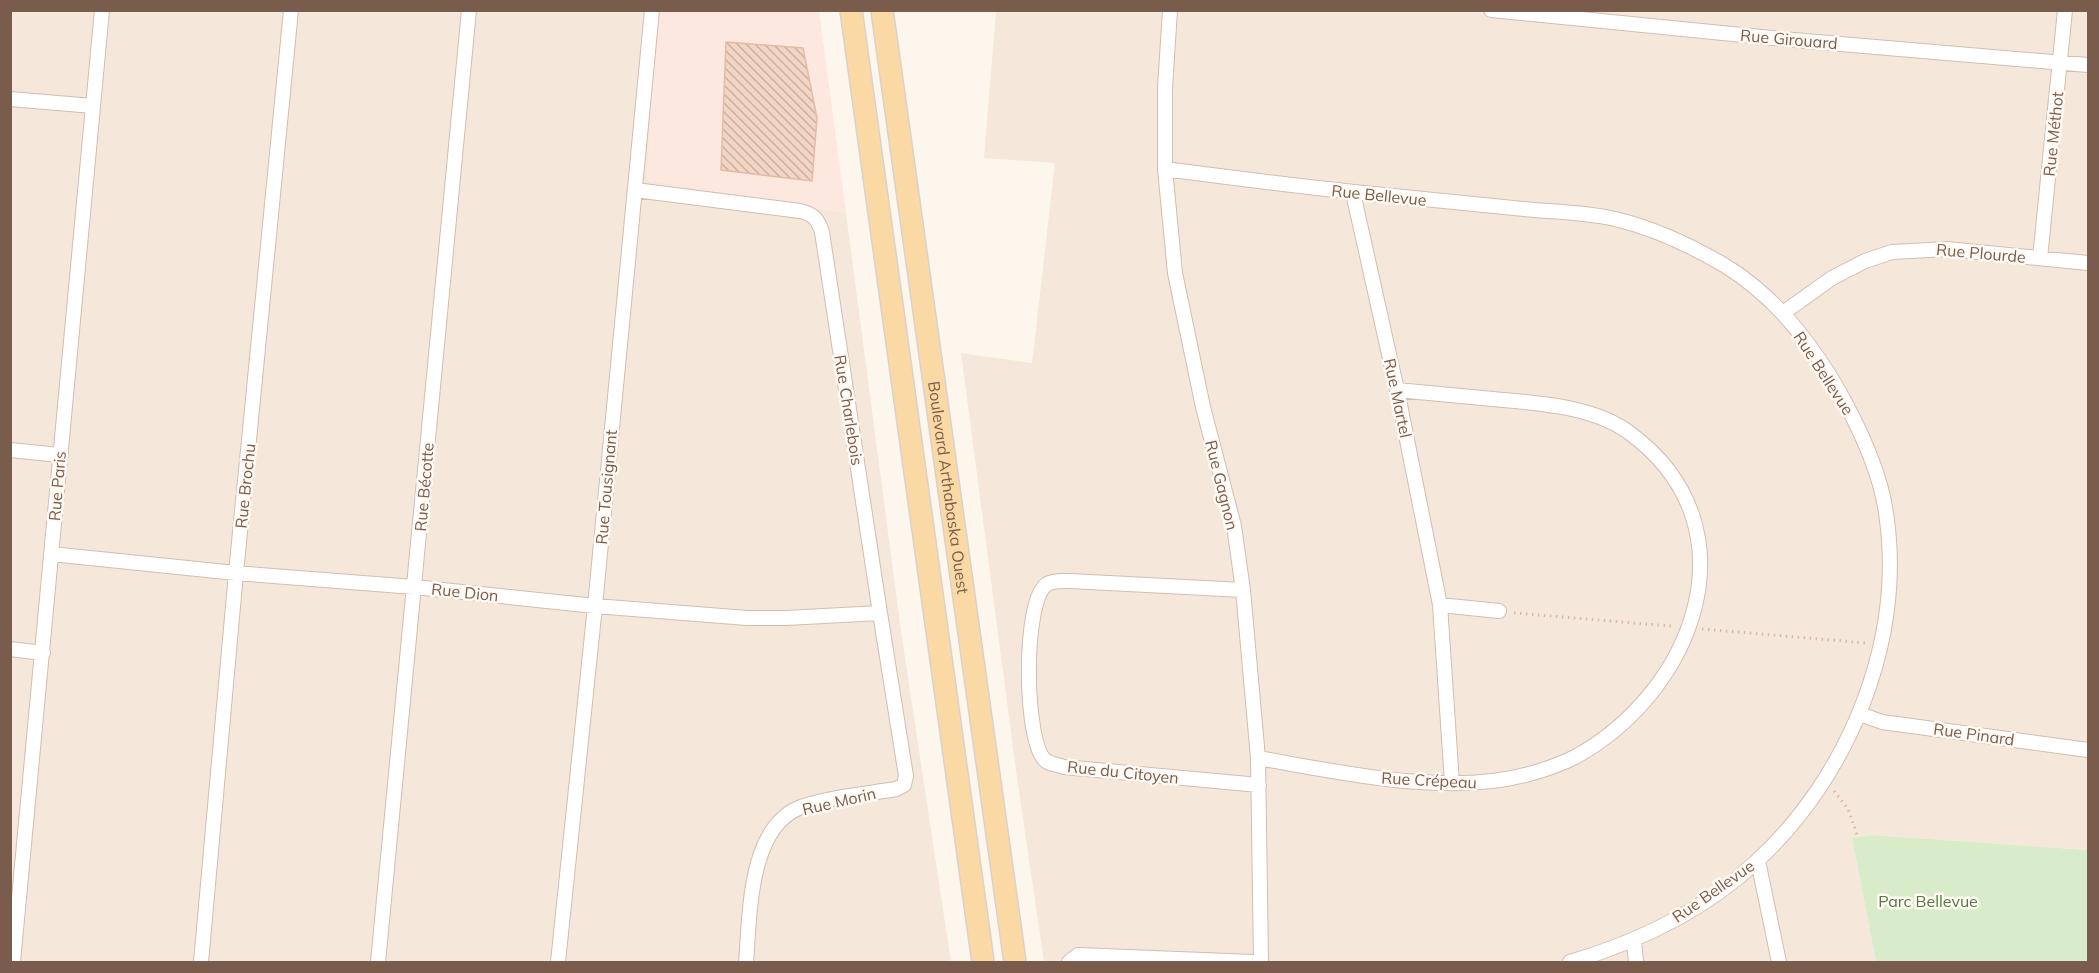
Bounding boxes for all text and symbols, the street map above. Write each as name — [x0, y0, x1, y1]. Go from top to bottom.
street label: Rue Girouard — [1739, 25, 1839, 53]
street label: Rue Méthot — [2039, 90, 2067, 177]
street label: Rue Bellevue — [1331, 180, 1427, 210]
street label: Rue Plourde — [1935, 239, 2027, 267]
street label: Rue Bellevue — [1790, 328, 1858, 418]
street label: Rue Charlebois — [830, 353, 868, 467]
street label: Rue Martel — [1380, 356, 1416, 440]
street label: Boulevard Arthabaska Ouest — [924, 380, 973, 595]
street label: Rue Tousignant — [591, 428, 621, 545]
street label: Rue Gagnon — [1201, 438, 1243, 532]
street label: Rue Brochu — [231, 442, 259, 530]
street label: Rue Bécotte — [410, 442, 438, 532]
street label: Rue Paris — [44, 450, 70, 522]
street label: Rue Dion — [430, 579, 500, 605]
street label: Rue Pinard — [1932, 718, 2016, 750]
street label: Rue du Citoyen — [1066, 756, 1180, 788]
street label: Rue Crépeau — [1381, 768, 1477, 792]
street label: Rue Morin — [800, 783, 878, 819]
street label: Rue Bellevue — [1668, 855, 1758, 927]
park label: Parc Bellevue — [1878, 891, 1978, 911]

